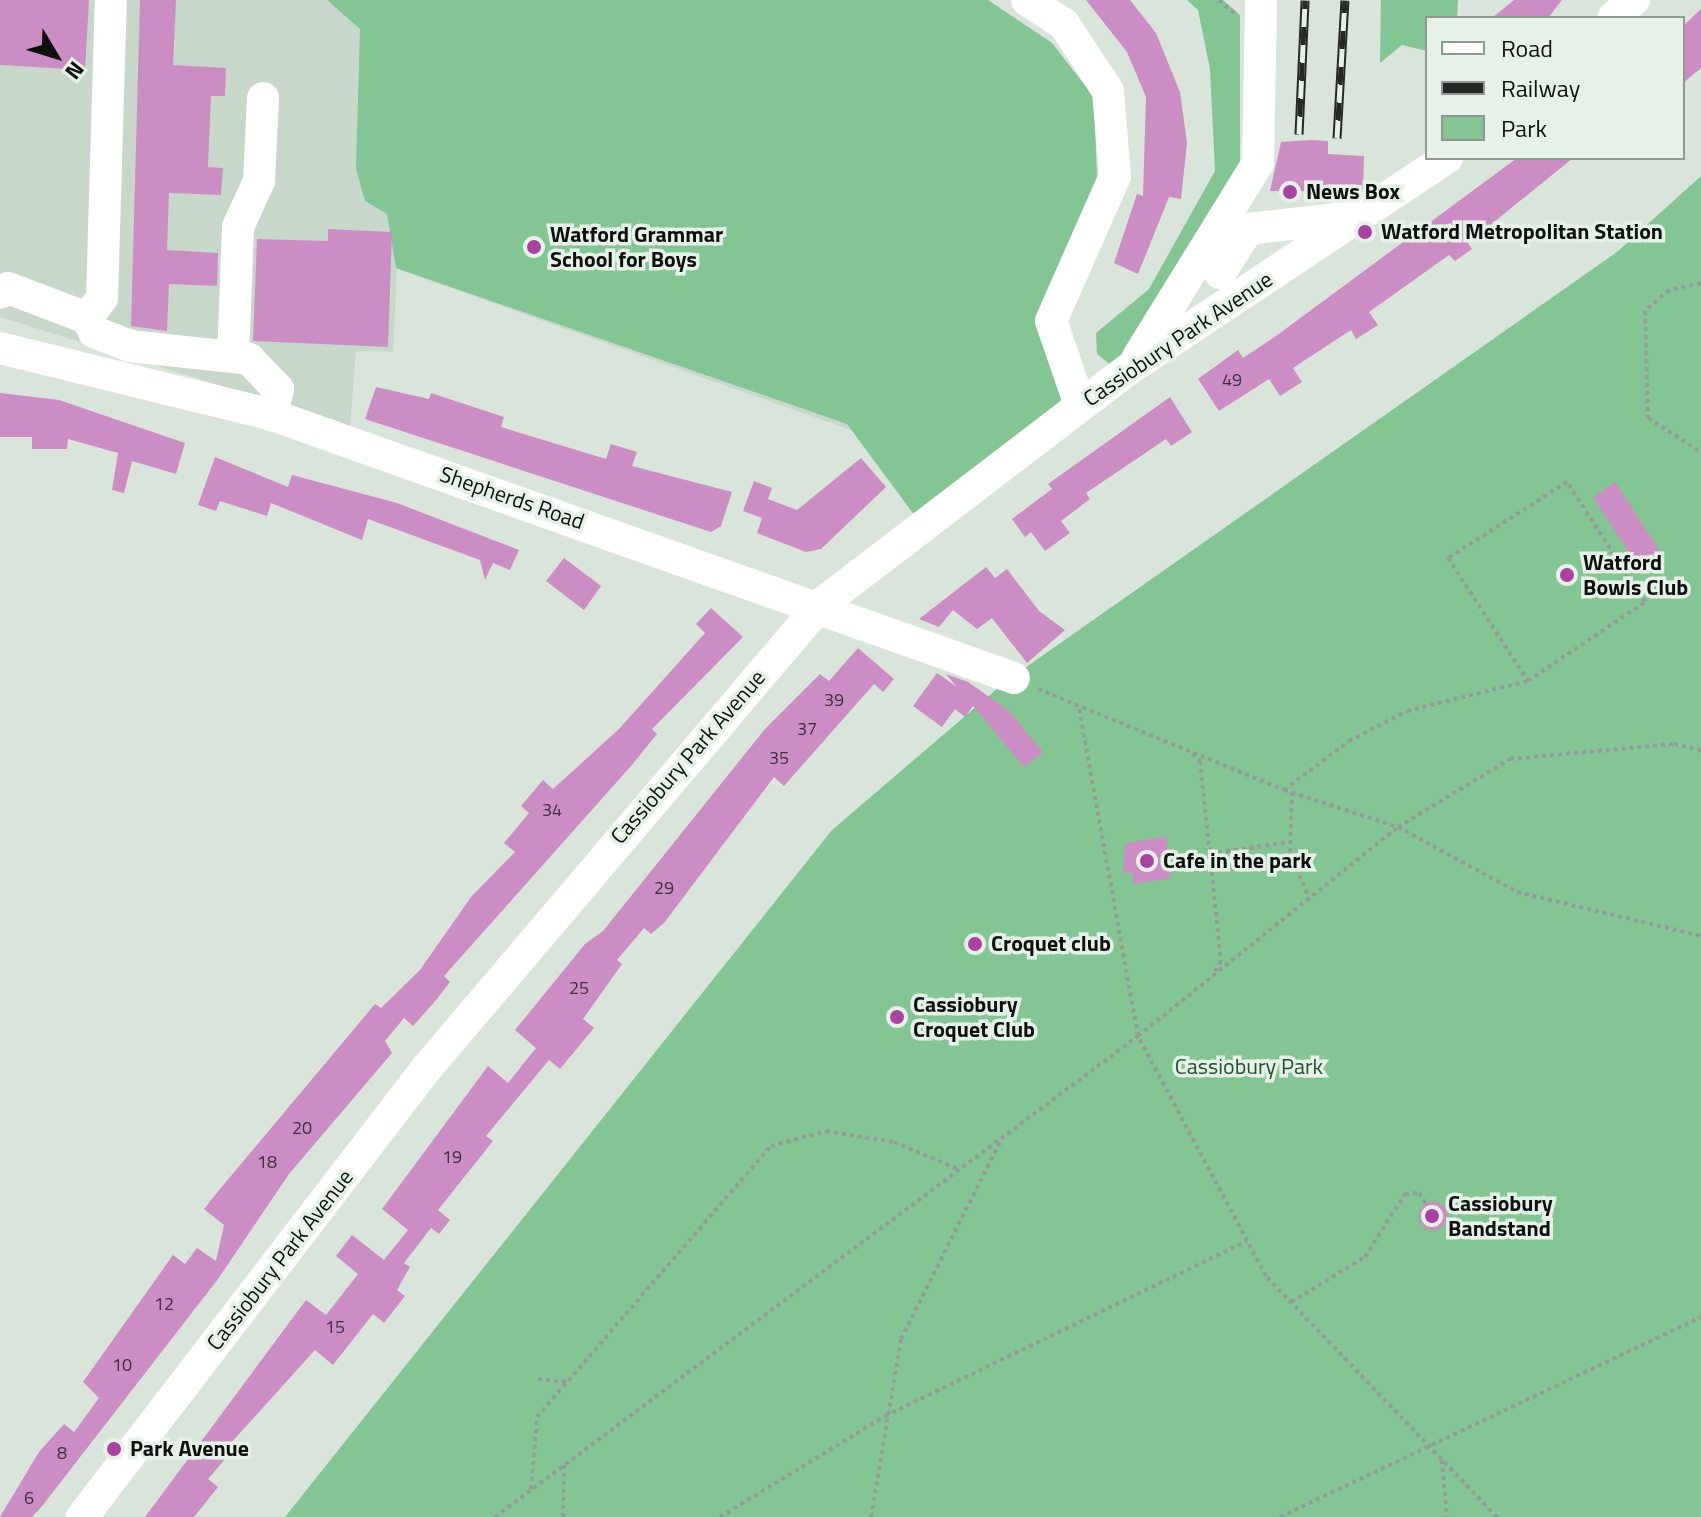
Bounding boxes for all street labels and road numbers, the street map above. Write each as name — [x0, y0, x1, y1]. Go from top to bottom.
street label: Cassiobury Park Avenue — [1079, 266, 1277, 412]
street label: Shepherds Road — [436, 461, 588, 535]
street label: Cassiobury Park Avenue — [605, 665, 771, 849]
street label: Cassiobury Park Avenue — [201, 1164, 359, 1356]

